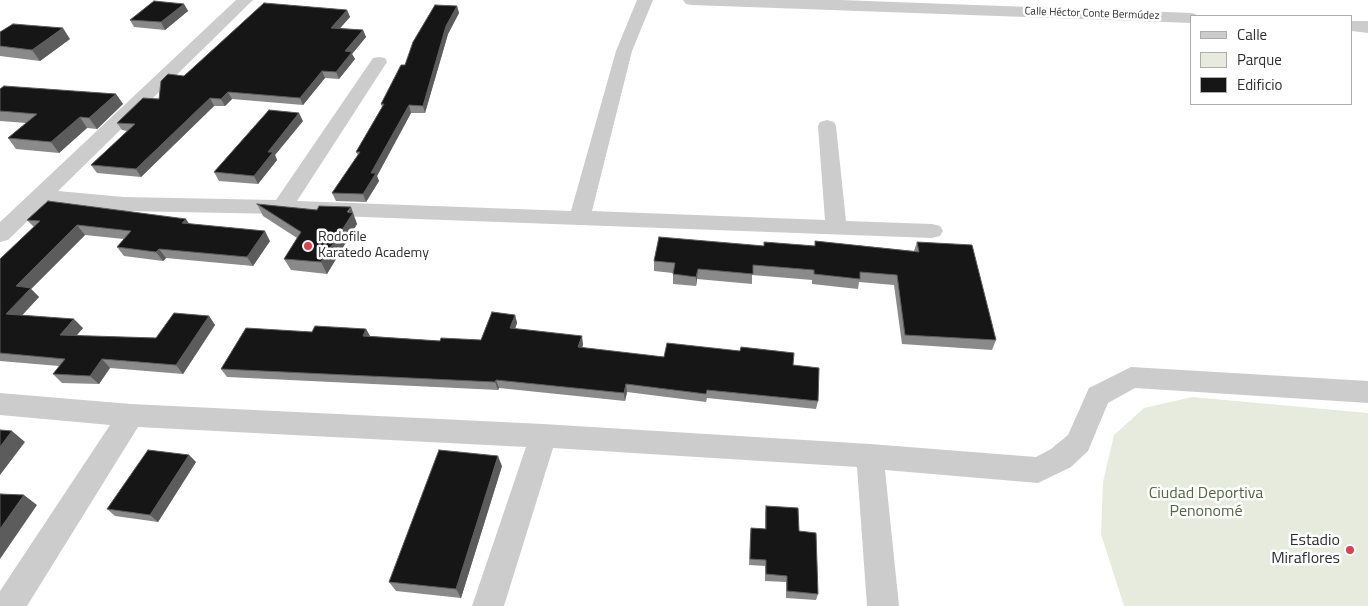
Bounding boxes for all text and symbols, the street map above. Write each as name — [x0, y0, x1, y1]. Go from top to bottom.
street label: Calle Héctor Conte Bermúdez — [1024, 5, 1160, 23]
legend — [1190, 15, 1353, 105]
text: Calle — [1237, 23, 1267, 46]
text: Parque — [1237, 48, 1282, 71]
text: Edificio — [1237, 73, 1282, 96]
place label: Rodofile Karatedo Academy — [318, 230, 429, 262]
marker: Rodofile Karatedo Academy — [302, 240, 314, 252]
park label: Ciudad Deportiva Penonomé — [1149, 484, 1263, 522]
place label: Estadio Miraflores — [1271, 531, 1340, 569]
marker: Estadio Miraflores — [1344, 544, 1356, 556]

